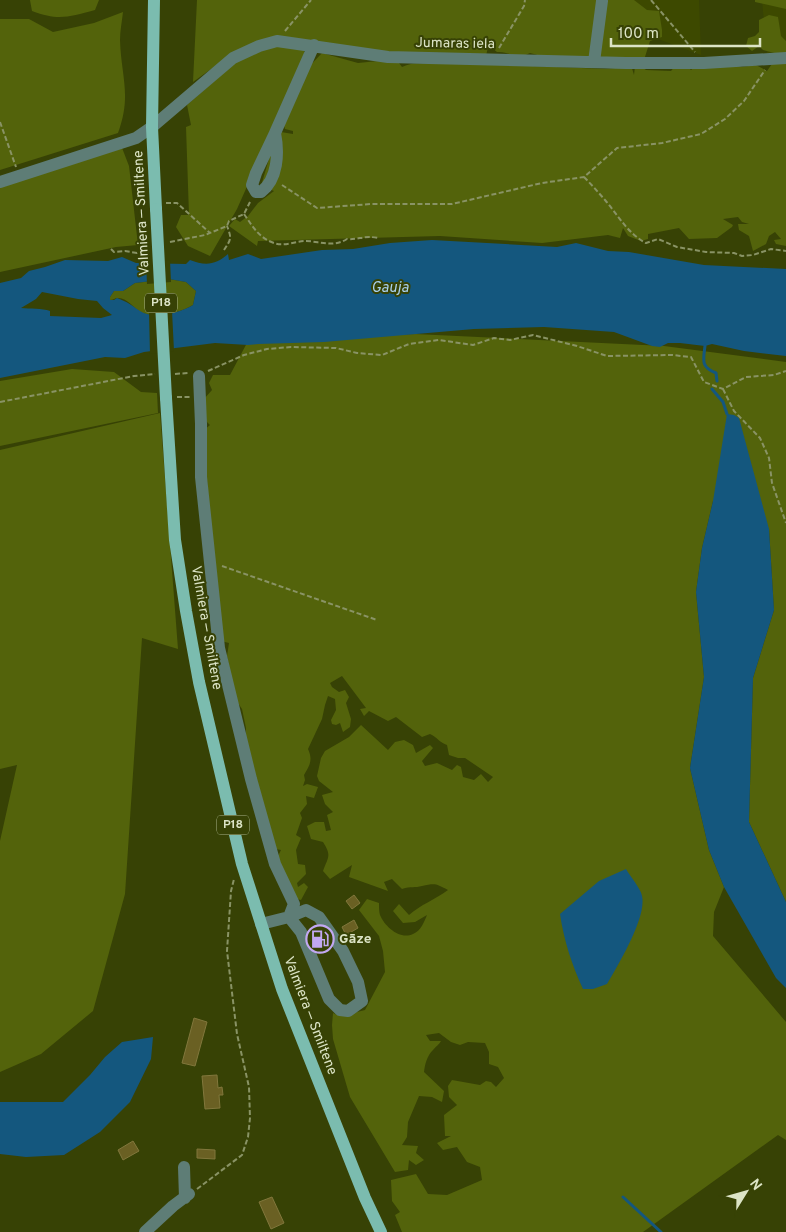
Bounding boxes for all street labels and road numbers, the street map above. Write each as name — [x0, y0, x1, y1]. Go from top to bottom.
street label: Jumaras iela — [415, 35, 495, 53]
street label: Valmiera — Smiltene — [130, 150, 154, 276]
road number: P18 — [145, 294, 177, 312]
street label: Valmiera — Smiltene — [187, 565, 225, 691]
road number: P18 — [217, 816, 249, 834]
street label: Valmiera — Smiltene — [280, 954, 340, 1078]

